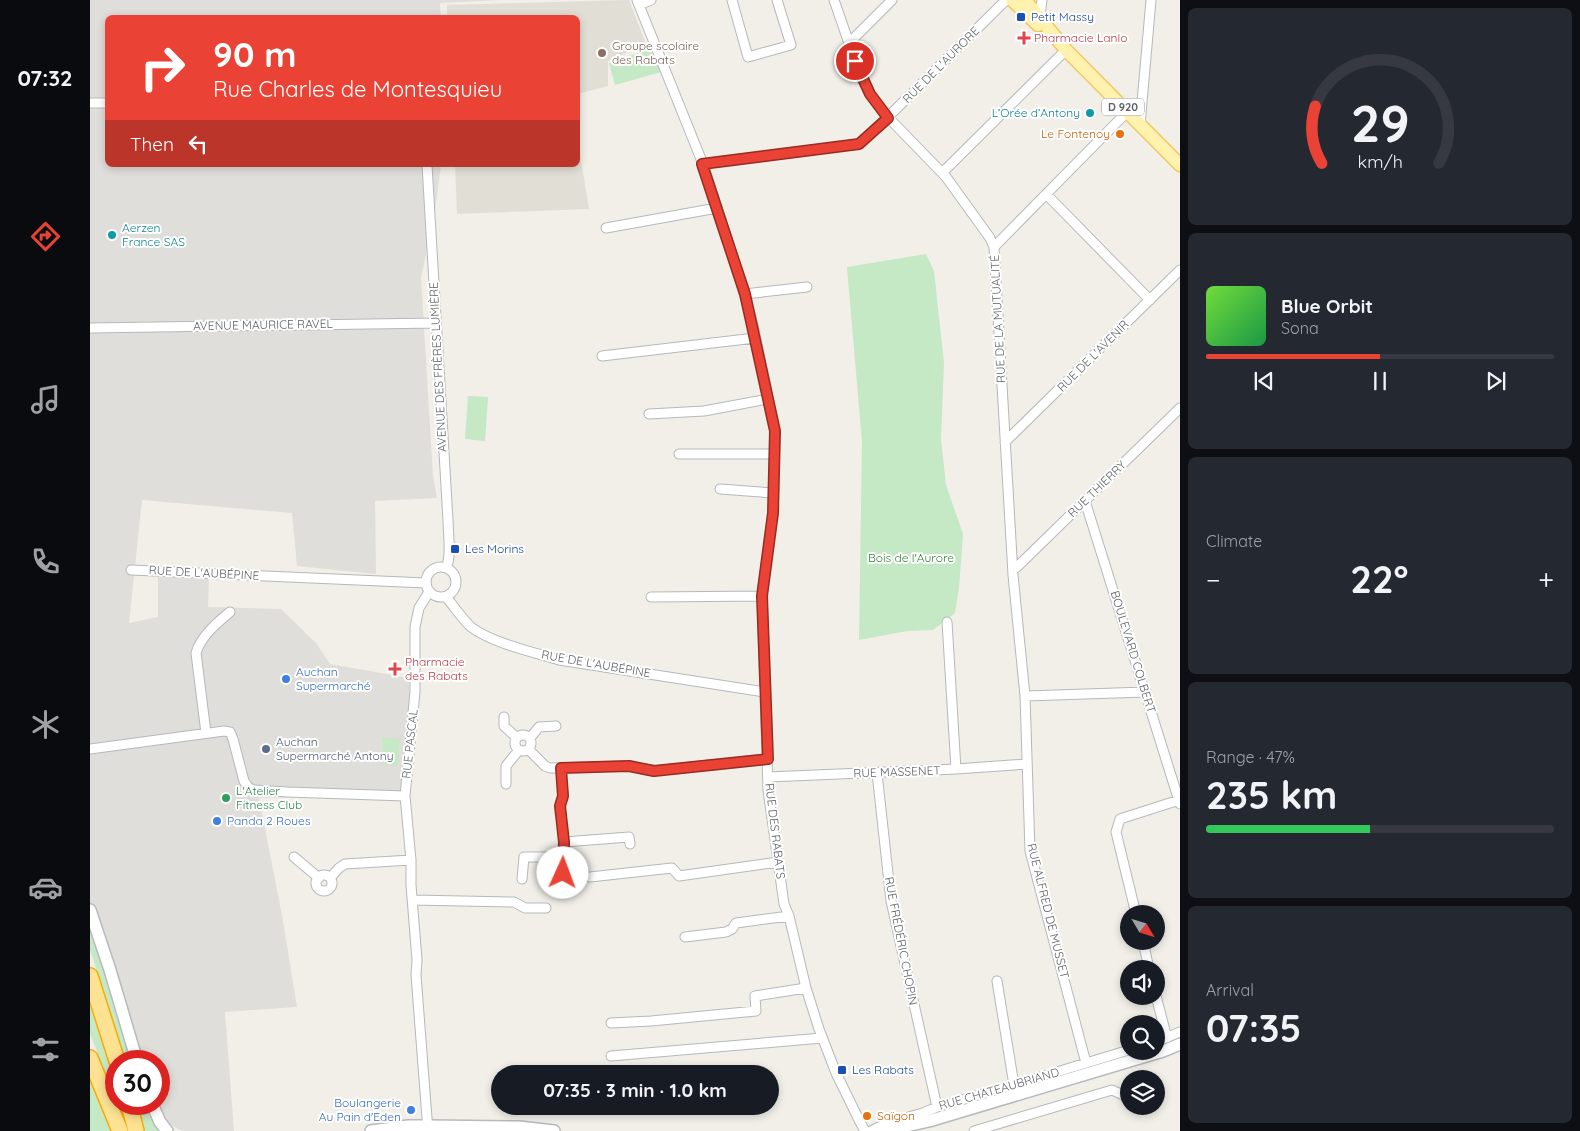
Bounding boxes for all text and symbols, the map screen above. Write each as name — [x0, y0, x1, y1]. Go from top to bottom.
place label: Petit Massy — [1031, 9, 1094, 24]
marker: Petit Massy — [1015, 11, 1027, 23]
street label: RUE DE L'AURORE — [899, 23, 982, 106]
place label: Pharmacie Lanlo — [1034, 30, 1127, 45]
text: 90 m — [213, 32, 296, 76]
marker: Pharmacie Lanlo — [1018, 32, 1030, 44]
icon: right — [130, 35, 195, 100]
place label: Groupe scolaire des Rabats — [612, 38, 699, 67]
pin — [834, 40, 876, 82]
marker: Groupe scolaire des Rabats — [596, 47, 608, 59]
icon: arrive — [841, 47, 869, 75]
text: 07:32 — [17, 64, 73, 92]
text: Rue Charles de Montesquieu — [213, 75, 502, 103]
text: 29 — [1350, 90, 1410, 155]
road number: D 920 — [1102, 98, 1144, 115]
place label: L’Orée d’Antony — [992, 105, 1080, 120]
marker: L’Orée d’Antony — [1084, 107, 1096, 119]
place label: Le Fontenoy — [1041, 126, 1110, 141]
marker: Le Fontenoy — [1114, 128, 1126, 140]
icon: left — [184, 130, 212, 158]
text: Then — [130, 132, 174, 156]
text: km/h — [1357, 150, 1403, 172]
icon: directions — [28, 219, 63, 254]
place label: Aerzen France SAS — [122, 220, 185, 249]
marker: Aerzen France SAS — [106, 229, 118, 241]
street label: RUE DE LA MUTUALITÉ — [987, 254, 1008, 383]
street label: AVENUE DES FRÈRES LUMIÈRE — [426, 282, 449, 452]
text: Blue Orbit — [1281, 294, 1373, 318]
street label: AVENUE MAURICE RAVEL — [193, 316, 334, 333]
street label: RUE DE L'AVENIR — [1054, 317, 1132, 395]
text: Sona — [1281, 318, 1319, 338]
icon: previous — [1250, 367, 1278, 395]
icon: pause — [1366, 367, 1394, 395]
icon: next — [1482, 367, 1510, 395]
icon: music — [28, 382, 63, 417]
street label: RUE THIERRY — [1065, 457, 1129, 520]
text: Climate — [1206, 531, 1262, 551]
place label: Les Morins — [465, 541, 524, 556]
marker: Les Morins — [449, 543, 461, 555]
icon: phone — [28, 544, 63, 579]
park label: Bois de l'Aurore — [868, 550, 954, 565]
text: 22° — [1350, 555, 1408, 603]
street label: RUE DE L'AUBÉPINE — [148, 562, 260, 583]
text: − — [1206, 562, 1221, 597]
text: + — [1538, 562, 1554, 597]
street label: BOULEVARD COLBERT — [1108, 589, 1159, 715]
street label: RUE DE L'AUBÉPINE — [540, 647, 652, 681]
place label: Pharmacie des Rabats — [405, 654, 468, 683]
marker: Pharmacie des Rabats — [389, 663, 401, 675]
place label: Auchan Supermarché — [296, 664, 371, 693]
marker: Auchan Supermarché — [280, 673, 292, 685]
icon: climate — [28, 707, 63, 742]
street label: RUE PASCAL — [398, 708, 421, 779]
place label: Auchan Supermarché Antony — [276, 734, 394, 763]
marker: Auchan Supermarché Antony — [260, 743, 272, 755]
text: Range · 47% — [1206, 747, 1295, 767]
street label: RUE MASSENET — [853, 762, 941, 781]
text: 235 km — [1206, 771, 1337, 819]
street label: RUE DES RABATS — [762, 782, 789, 880]
place label: L'Atelier Fitness Club — [236, 783, 302, 812]
marker: L'Atelier Fitness Club — [220, 792, 232, 804]
place label: Panda 2 Roues — [227, 813, 311, 828]
marker: Panda 2 Roues — [211, 815, 223, 827]
street label: RUE ALFRED DE MUSSET — [1024, 842, 1073, 980]
position arrow — [536, 846, 588, 898]
icon: car — [28, 870, 63, 905]
street label: RUE FRÉDÉRIC CHOPIN — [882, 875, 921, 1006]
north arrow — [1120, 905, 1165, 950]
map controls — [1120, 905, 1165, 1115]
button: sound — [1120, 960, 1165, 1005]
text: Arrival — [1206, 980, 1254, 1000]
text: 07:35 — [1206, 1004, 1301, 1052]
button: search — [1120, 1015, 1165, 1060]
icon: filters — [28, 1032, 63, 1067]
speed limit sign: 30 — [105, 1050, 170, 1115]
place label: Les Rabats — [852, 1062, 914, 1077]
marker: Les Rabats — [836, 1064, 848, 1076]
street label: RUE CHATEAUBRIAND — [937, 1064, 1061, 1113]
button: layers — [1120, 1070, 1165, 1115]
text: 07:35 · 3 min · 1.0 km — [543, 1078, 727, 1102]
place label: Boulangerie Au Pain d'Eden — [319, 1095, 401, 1124]
marker: Boulangerie Au Pain d'Eden — [405, 1104, 417, 1116]
place label: Saïgon — [877, 1108, 915, 1123]
marker: Saïgon — [861, 1110, 873, 1122]

